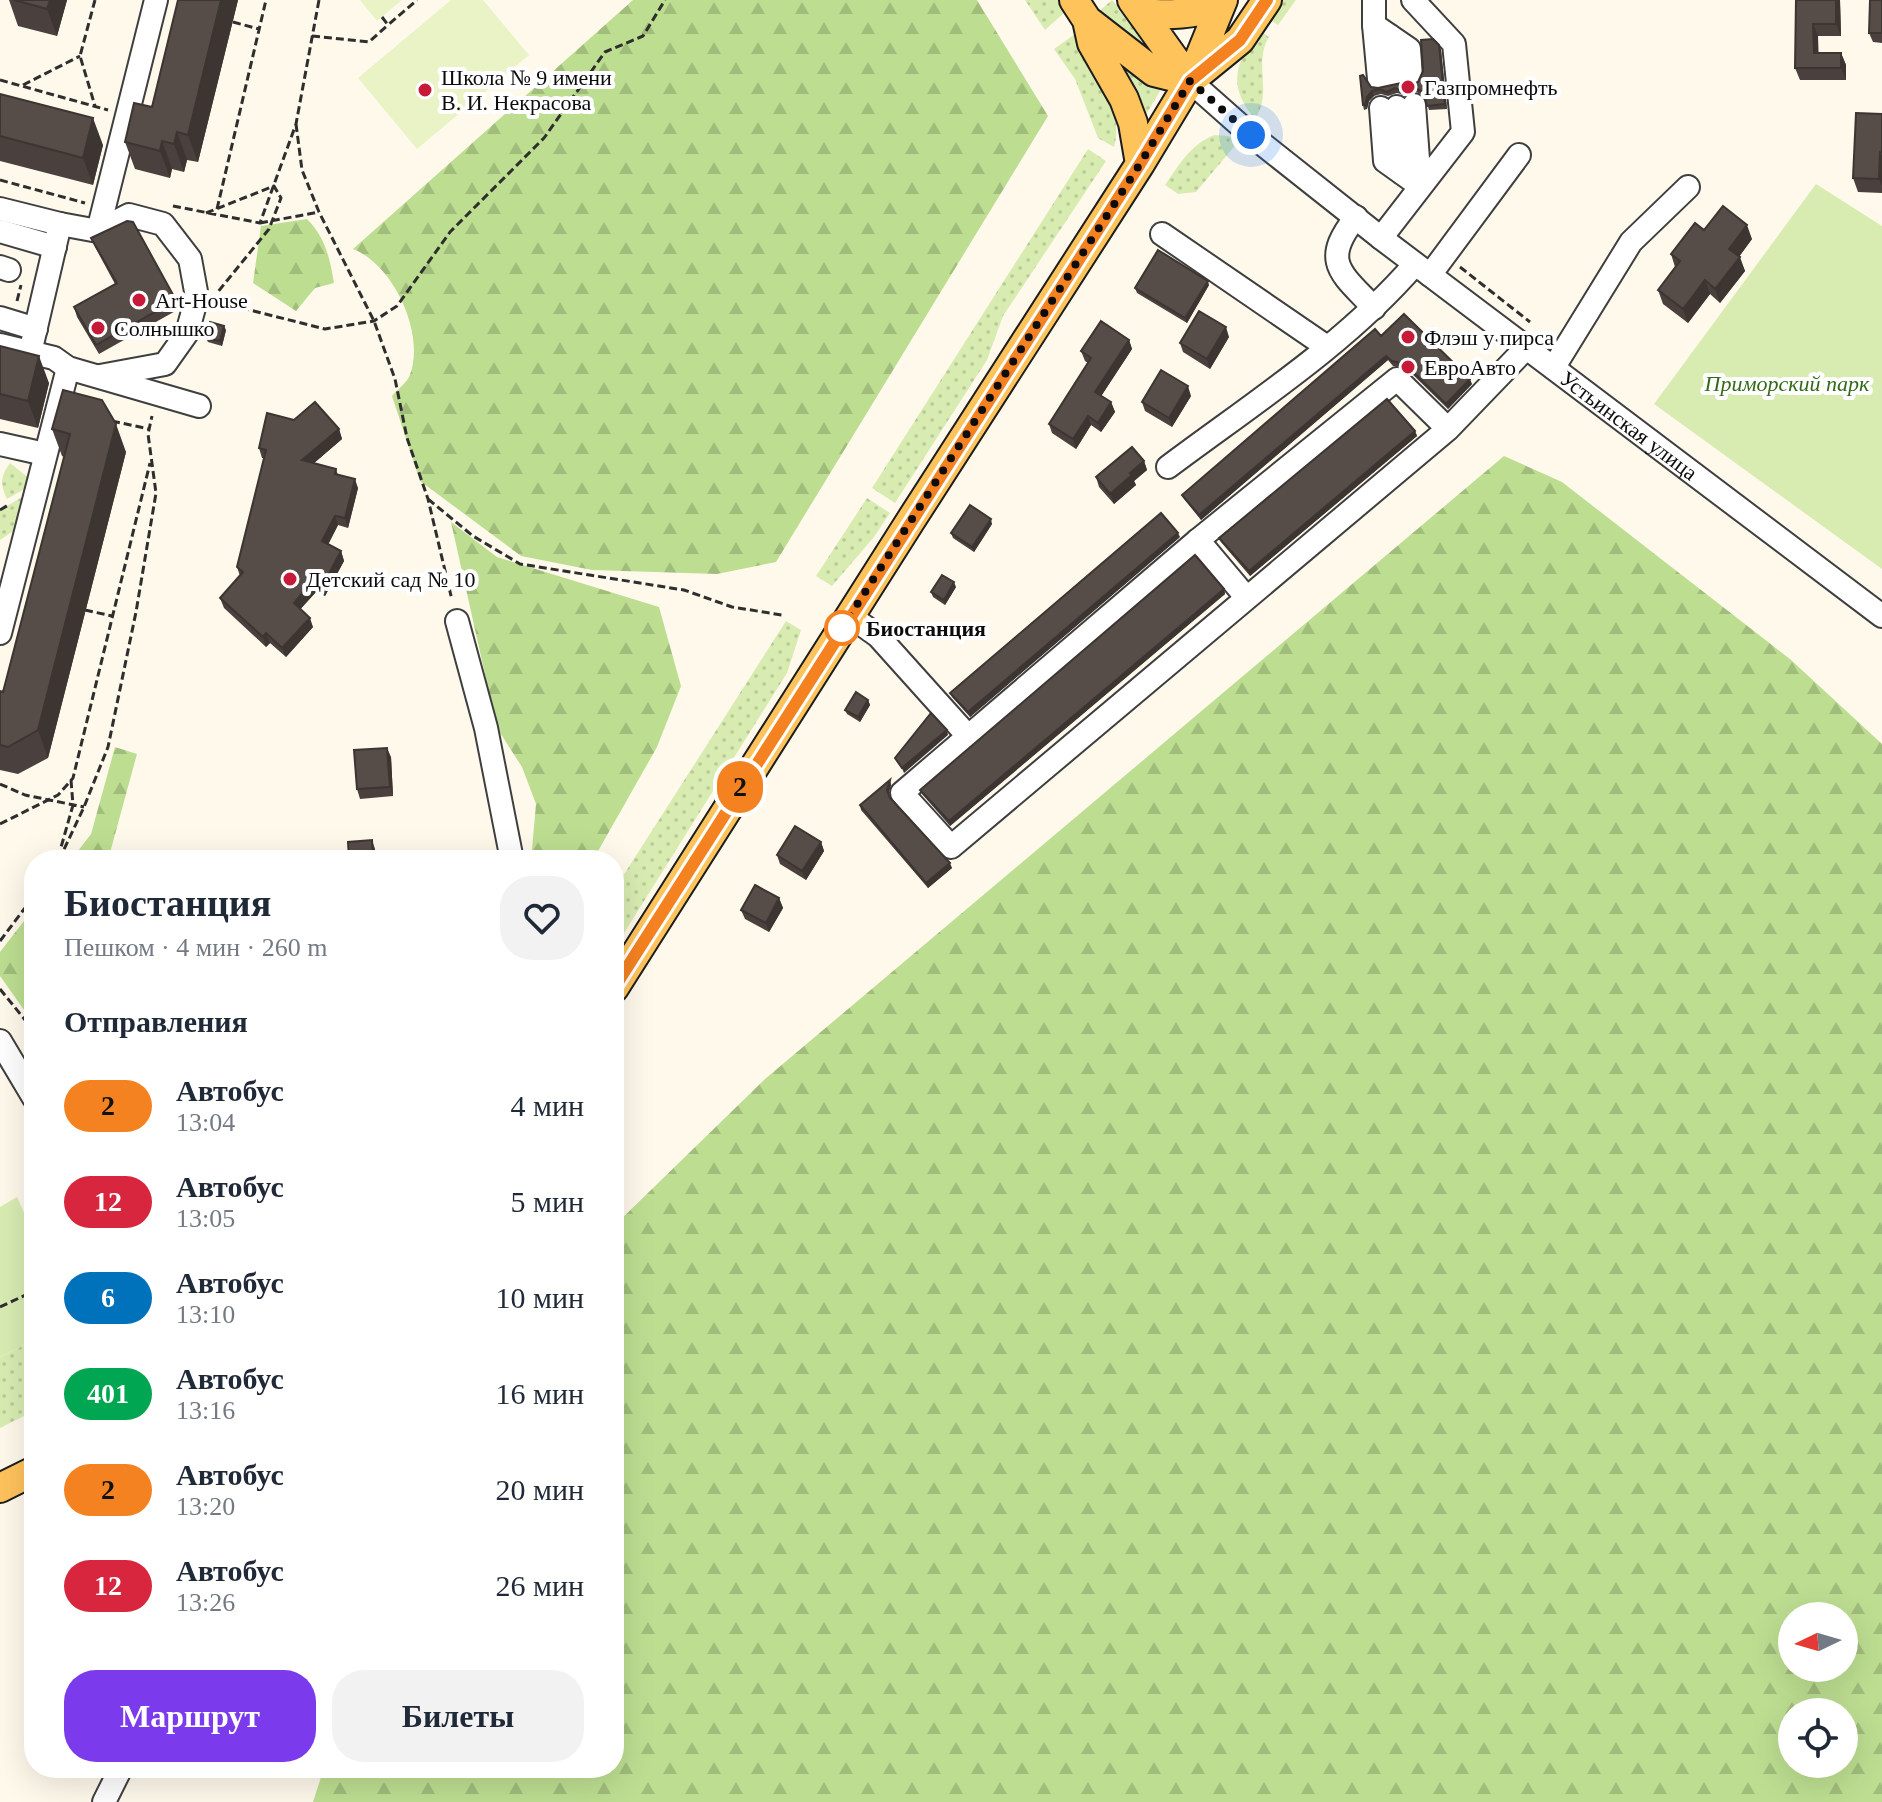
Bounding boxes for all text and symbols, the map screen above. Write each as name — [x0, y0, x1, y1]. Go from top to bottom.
place label: Школа № 9 имени В. И. Некрасова — [441, 65, 612, 115]
place label: Газпромнефть — [1424, 75, 1558, 100]
marker: Газпромнефть — [1399, 78, 1417, 96]
marker: Школа № 9 имени В. И. Некрасова — [416, 81, 434, 99]
your location — [1231, 115, 1271, 155]
place label: Art-House — [155, 288, 248, 313]
marker: Art-House — [130, 291, 148, 309]
place label: Солнышко — [114, 316, 214, 341]
marker: Солнышко — [89, 319, 107, 337]
place label: Флэш у пирса — [1424, 325, 1554, 350]
marker: Флэш у пирса — [1399, 328, 1417, 346]
place label: ЕвроАвто — [1424, 355, 1516, 380]
marker: ЕвроАвто — [1399, 358, 1417, 376]
street label: Устьинская улица — [1555, 365, 1703, 485]
park label: Приморский парк — [1704, 371, 1870, 396]
place label: Детский сад № 10 — [306, 567, 475, 592]
marker: Детский сад № 10 — [281, 570, 299, 588]
marker: Биостанция — [825, 611, 859, 645]
place label: Биостанция — [866, 616, 986, 641]
line badge: 2 — [714, 761, 766, 813]
text: 2 — [733, 771, 747, 802]
button: heart — [500, 876, 584, 960]
text: Биостанция — [64, 882, 271, 924]
text: Пешком · 4 мин · 260 m — [64, 933, 327, 962]
text: Отправления — [64, 1005, 248, 1038]
text: Автобус — [176, 1074, 284, 1107]
text: 4 мин — [510, 1089, 584, 1122]
text: 2 — [101, 1090, 115, 1121]
text: 13:04 — [176, 1108, 235, 1137]
text: Автобус — [176, 1170, 284, 1203]
text: 5 мин — [510, 1185, 584, 1218]
text: 12 — [94, 1186, 122, 1217]
text: 13:05 — [176, 1204, 235, 1233]
text: Автобус — [176, 1266, 284, 1299]
text: 10 мин — [495, 1281, 584, 1314]
text: 6 — [101, 1282, 115, 1313]
text: 13:10 — [176, 1300, 235, 1329]
text: Автобус — [176, 1362, 284, 1395]
text: 16 мин — [495, 1377, 584, 1410]
text: 401 — [87, 1378, 129, 1409]
text: 13:16 — [176, 1396, 235, 1425]
text: Автобус — [176, 1458, 284, 1491]
text: 20 мин — [495, 1473, 584, 1506]
text: 2 — [101, 1474, 115, 1505]
text: 13:20 — [176, 1492, 235, 1521]
text: Автобус — [176, 1554, 284, 1587]
text: 26 мин — [495, 1569, 584, 1602]
text: 12 — [94, 1570, 122, 1601]
text: 13:26 — [176, 1588, 235, 1617]
north arrow — [1778, 1602, 1858, 1682]
map controls — [1778, 1602, 1858, 1778]
button: Маршрут — [64, 1670, 316, 1762]
button: Билеты — [332, 1670, 584, 1762]
button: locate — [1778, 1698, 1858, 1778]

